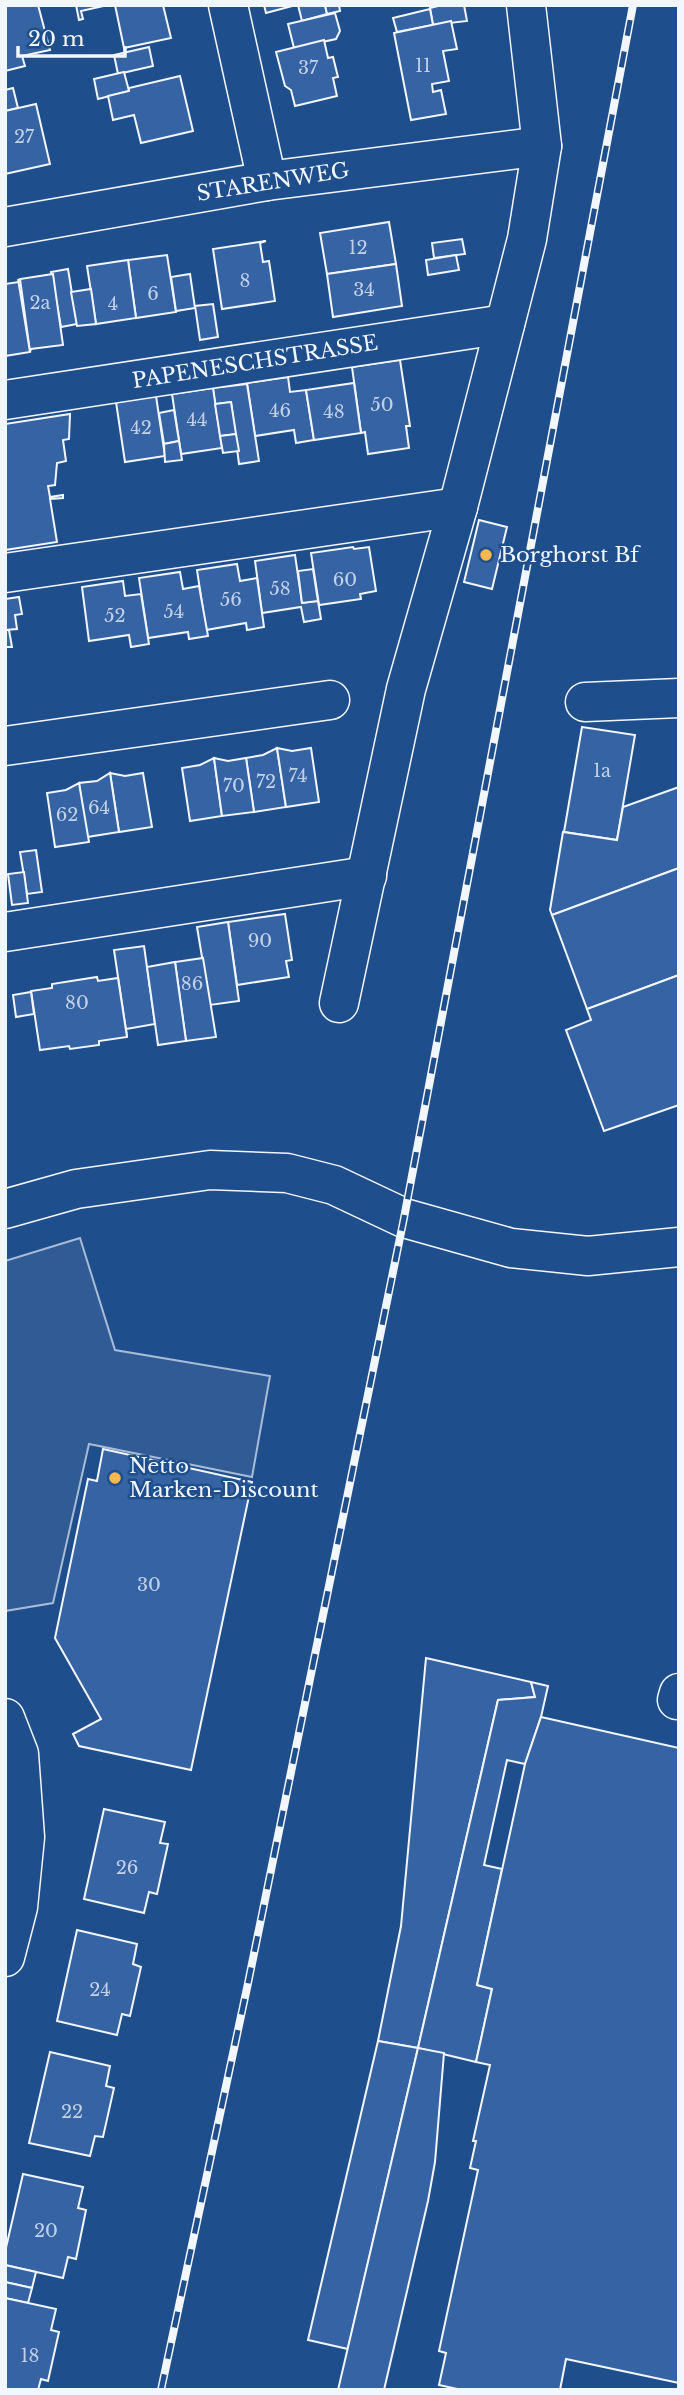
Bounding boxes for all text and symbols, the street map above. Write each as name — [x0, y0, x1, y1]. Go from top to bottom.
scale bar — [18, 14, 124, 58]
text: 20 m — [28, 26, 85, 52]
house number: 11 — [415, 55, 431, 77]
house number: 37 — [298, 57, 319, 79]
house number: 27 — [14, 126, 35, 148]
street label: STARENWEG — [195, 157, 351, 207]
house number: 12 — [348, 237, 368, 259]
house number: 8 — [240, 270, 250, 292]
house number: 34 — [353, 279, 375, 301]
house number: 6 — [147, 283, 159, 305]
house number: 2a — [29, 292, 51, 314]
house number: 4 — [108, 293, 118, 315]
street label: PAPENESCHSTRASSE — [130, 330, 380, 394]
house number: 50 — [370, 394, 394, 416]
house number: 46 — [269, 400, 291, 422]
house number: 48 — [323, 401, 345, 423]
house number: 44 — [186, 409, 208, 431]
house number: 42 — [130, 417, 152, 439]
place label: Borghorst Bf — [500, 542, 641, 568]
marker: Borghorst Bf — [478, 547, 494, 563]
house number: 60 — [333, 569, 357, 591]
house number: 58 — [269, 578, 291, 600]
house number: 56 — [220, 589, 242, 611]
house number: 54 — [164, 601, 184, 623]
house number: 52 — [104, 605, 126, 627]
house number: 1a — [593, 760, 611, 782]
house number: 74 — [288, 765, 308, 787]
house number: 72 — [256, 771, 276, 793]
house number: 70 — [223, 775, 245, 797]
house number: 64 — [88, 797, 110, 819]
house number: 62 — [56, 804, 78, 826]
house number: 90 — [248, 930, 272, 952]
house number: 86 — [181, 973, 203, 995]
house number: 80 — [65, 992, 89, 1014]
place label: Netto Marken-Discount — [129, 1453, 318, 1503]
marker: Netto Marken-Discount — [107, 1470, 123, 1486]
house number: 30 — [137, 1574, 161, 1596]
house number: 26 — [116, 1857, 138, 1879]
house number: 24 — [89, 1979, 111, 2001]
house number: 22 — [61, 2101, 83, 2123]
house number: 20 — [34, 2220, 58, 2242]
house number: 18 — [21, 2345, 39, 2367]

